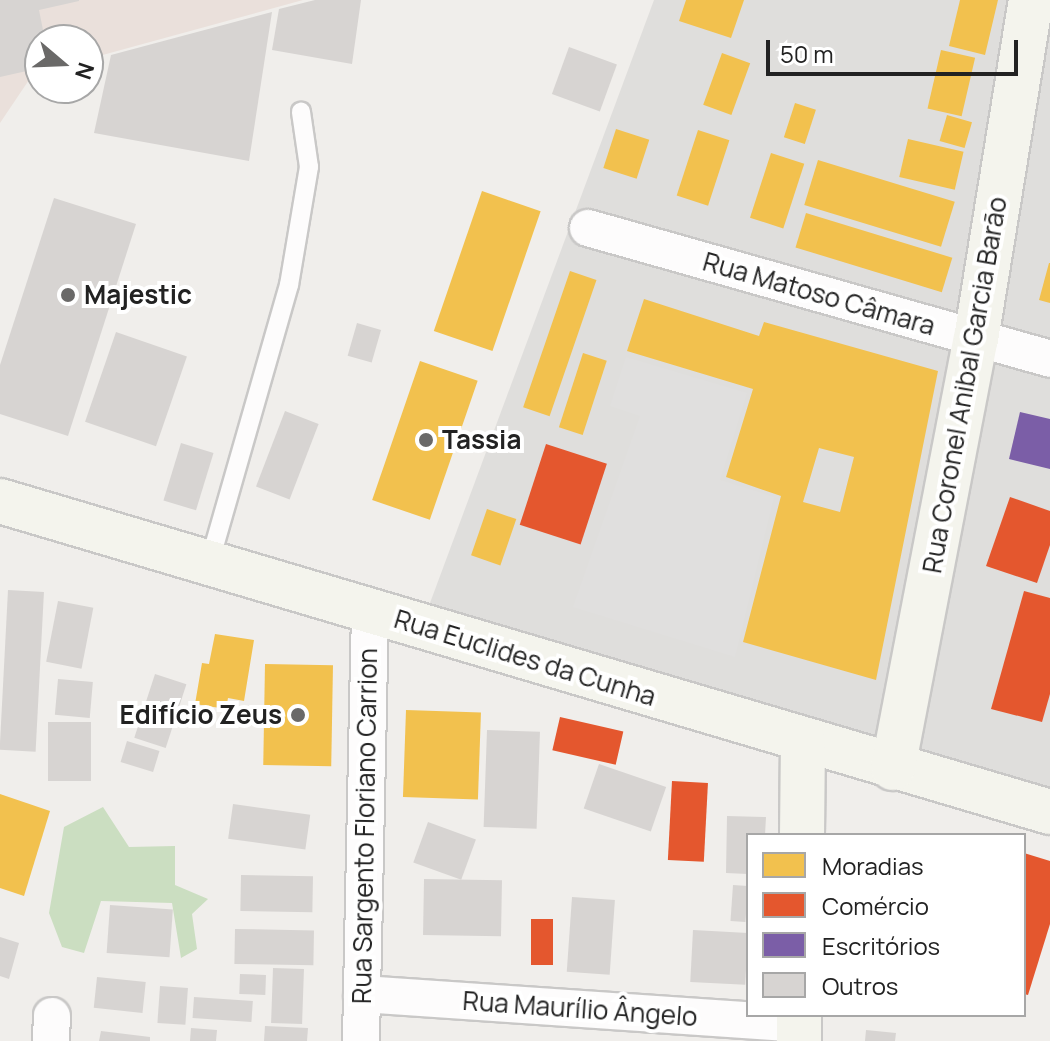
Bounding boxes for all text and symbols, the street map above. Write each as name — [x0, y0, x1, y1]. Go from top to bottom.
north arrow — [24, 24, 104, 104]
scale bar — [770, 24, 1022, 74]
text: 50 m — [780, 37, 834, 70]
text: N — [68, 59, 102, 84]
street label: Rua Coronel Anibal Garcia Barão — [917, 194, 1013, 576]
street label: Rua Matoso Câmara — [699, 246, 939, 342]
place label: Majestic — [84, 279, 192, 311]
marker: Majestic — [59, 286, 77, 304]
place label: Tassia — [442, 424, 521, 456]
marker: Tassia — [417, 431, 435, 449]
street label: Rua Euclides da Cunha — [390, 603, 660, 713]
street label: Rua Sargento Floriano Carrion — [346, 648, 384, 1004]
place label: Edifício Zeus — [120, 699, 282, 731]
marker: Edifício Zeus — [289, 706, 307, 724]
legend — [746, 833, 1026, 1017]
text: Moradias — [822, 849, 924, 882]
text: Comércio — [822, 889, 929, 922]
text: Escritórios — [822, 929, 940, 962]
text: Outros — [822, 969, 898, 1002]
street label: Rua Maurílio Ângelo — [462, 985, 698, 1033]

